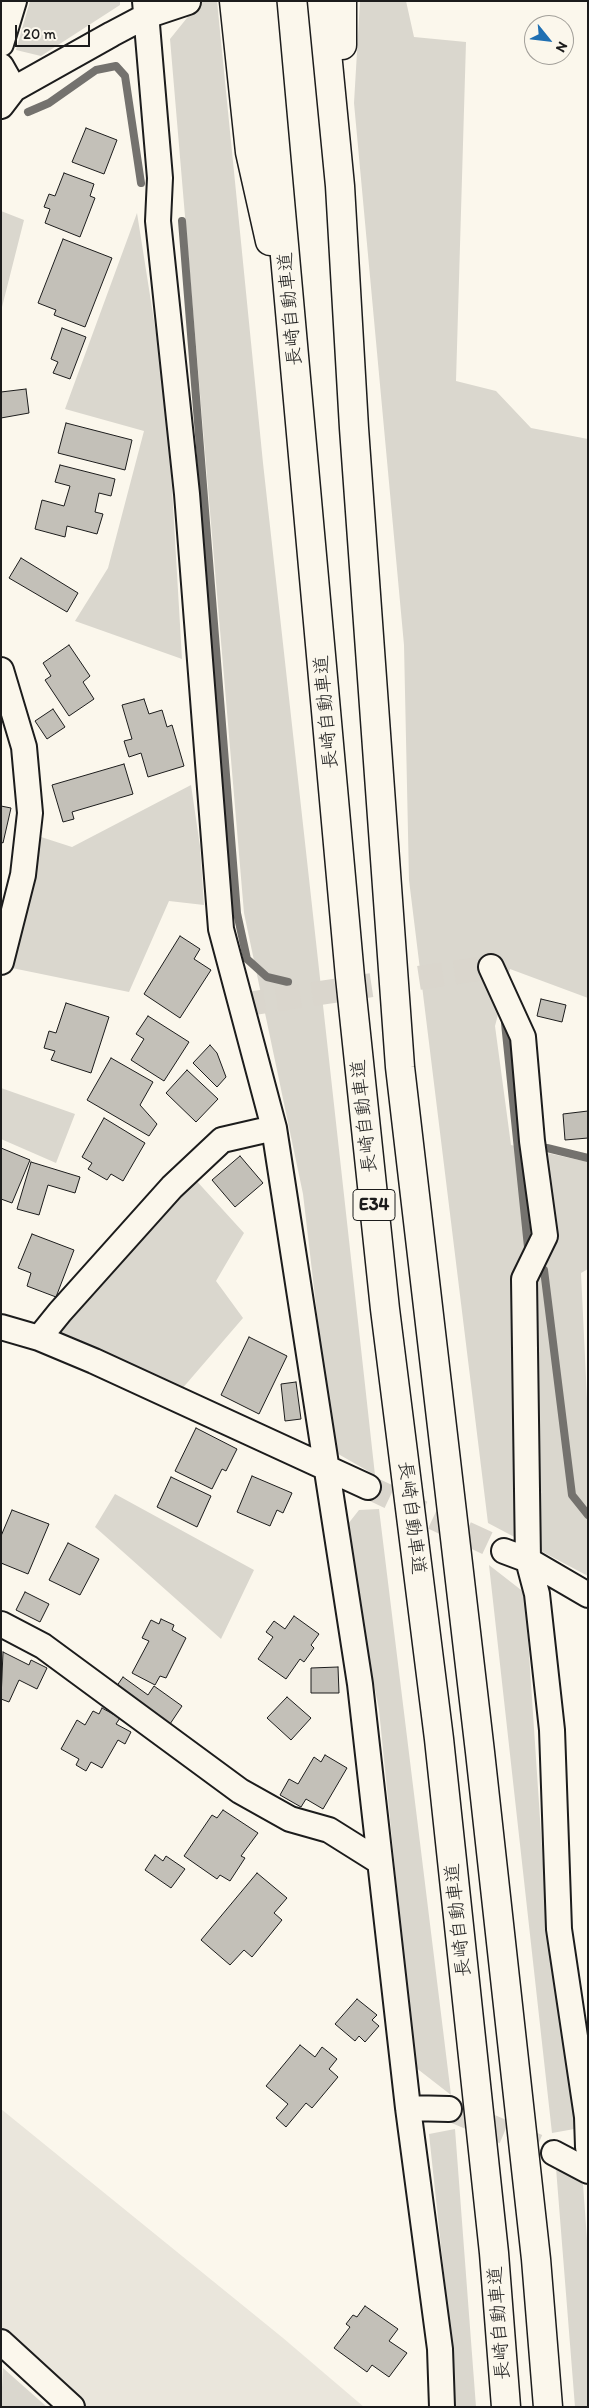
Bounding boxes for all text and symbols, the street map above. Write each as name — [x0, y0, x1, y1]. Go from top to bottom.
scale bar — [18, 15, 92, 47]
north arrow — [524, 15, 574, 65]
text: 20 m — [23, 25, 56, 43]
text: N — [552, 39, 571, 55]
street label: 長崎自動車道 — [275, 251, 307, 367]
street label: 長崎自動車道 — [311, 654, 343, 770]
street label: 長崎自動車道 — [348, 1058, 382, 1174]
road number: E34 — [353, 1190, 395, 1220]
street label: 長崎自動車道 — [393, 1460, 429, 1576]
street label: 長崎自動車道 — [442, 1862, 476, 1978]
street label: 長崎自動車道 — [485, 2265, 515, 2381]

